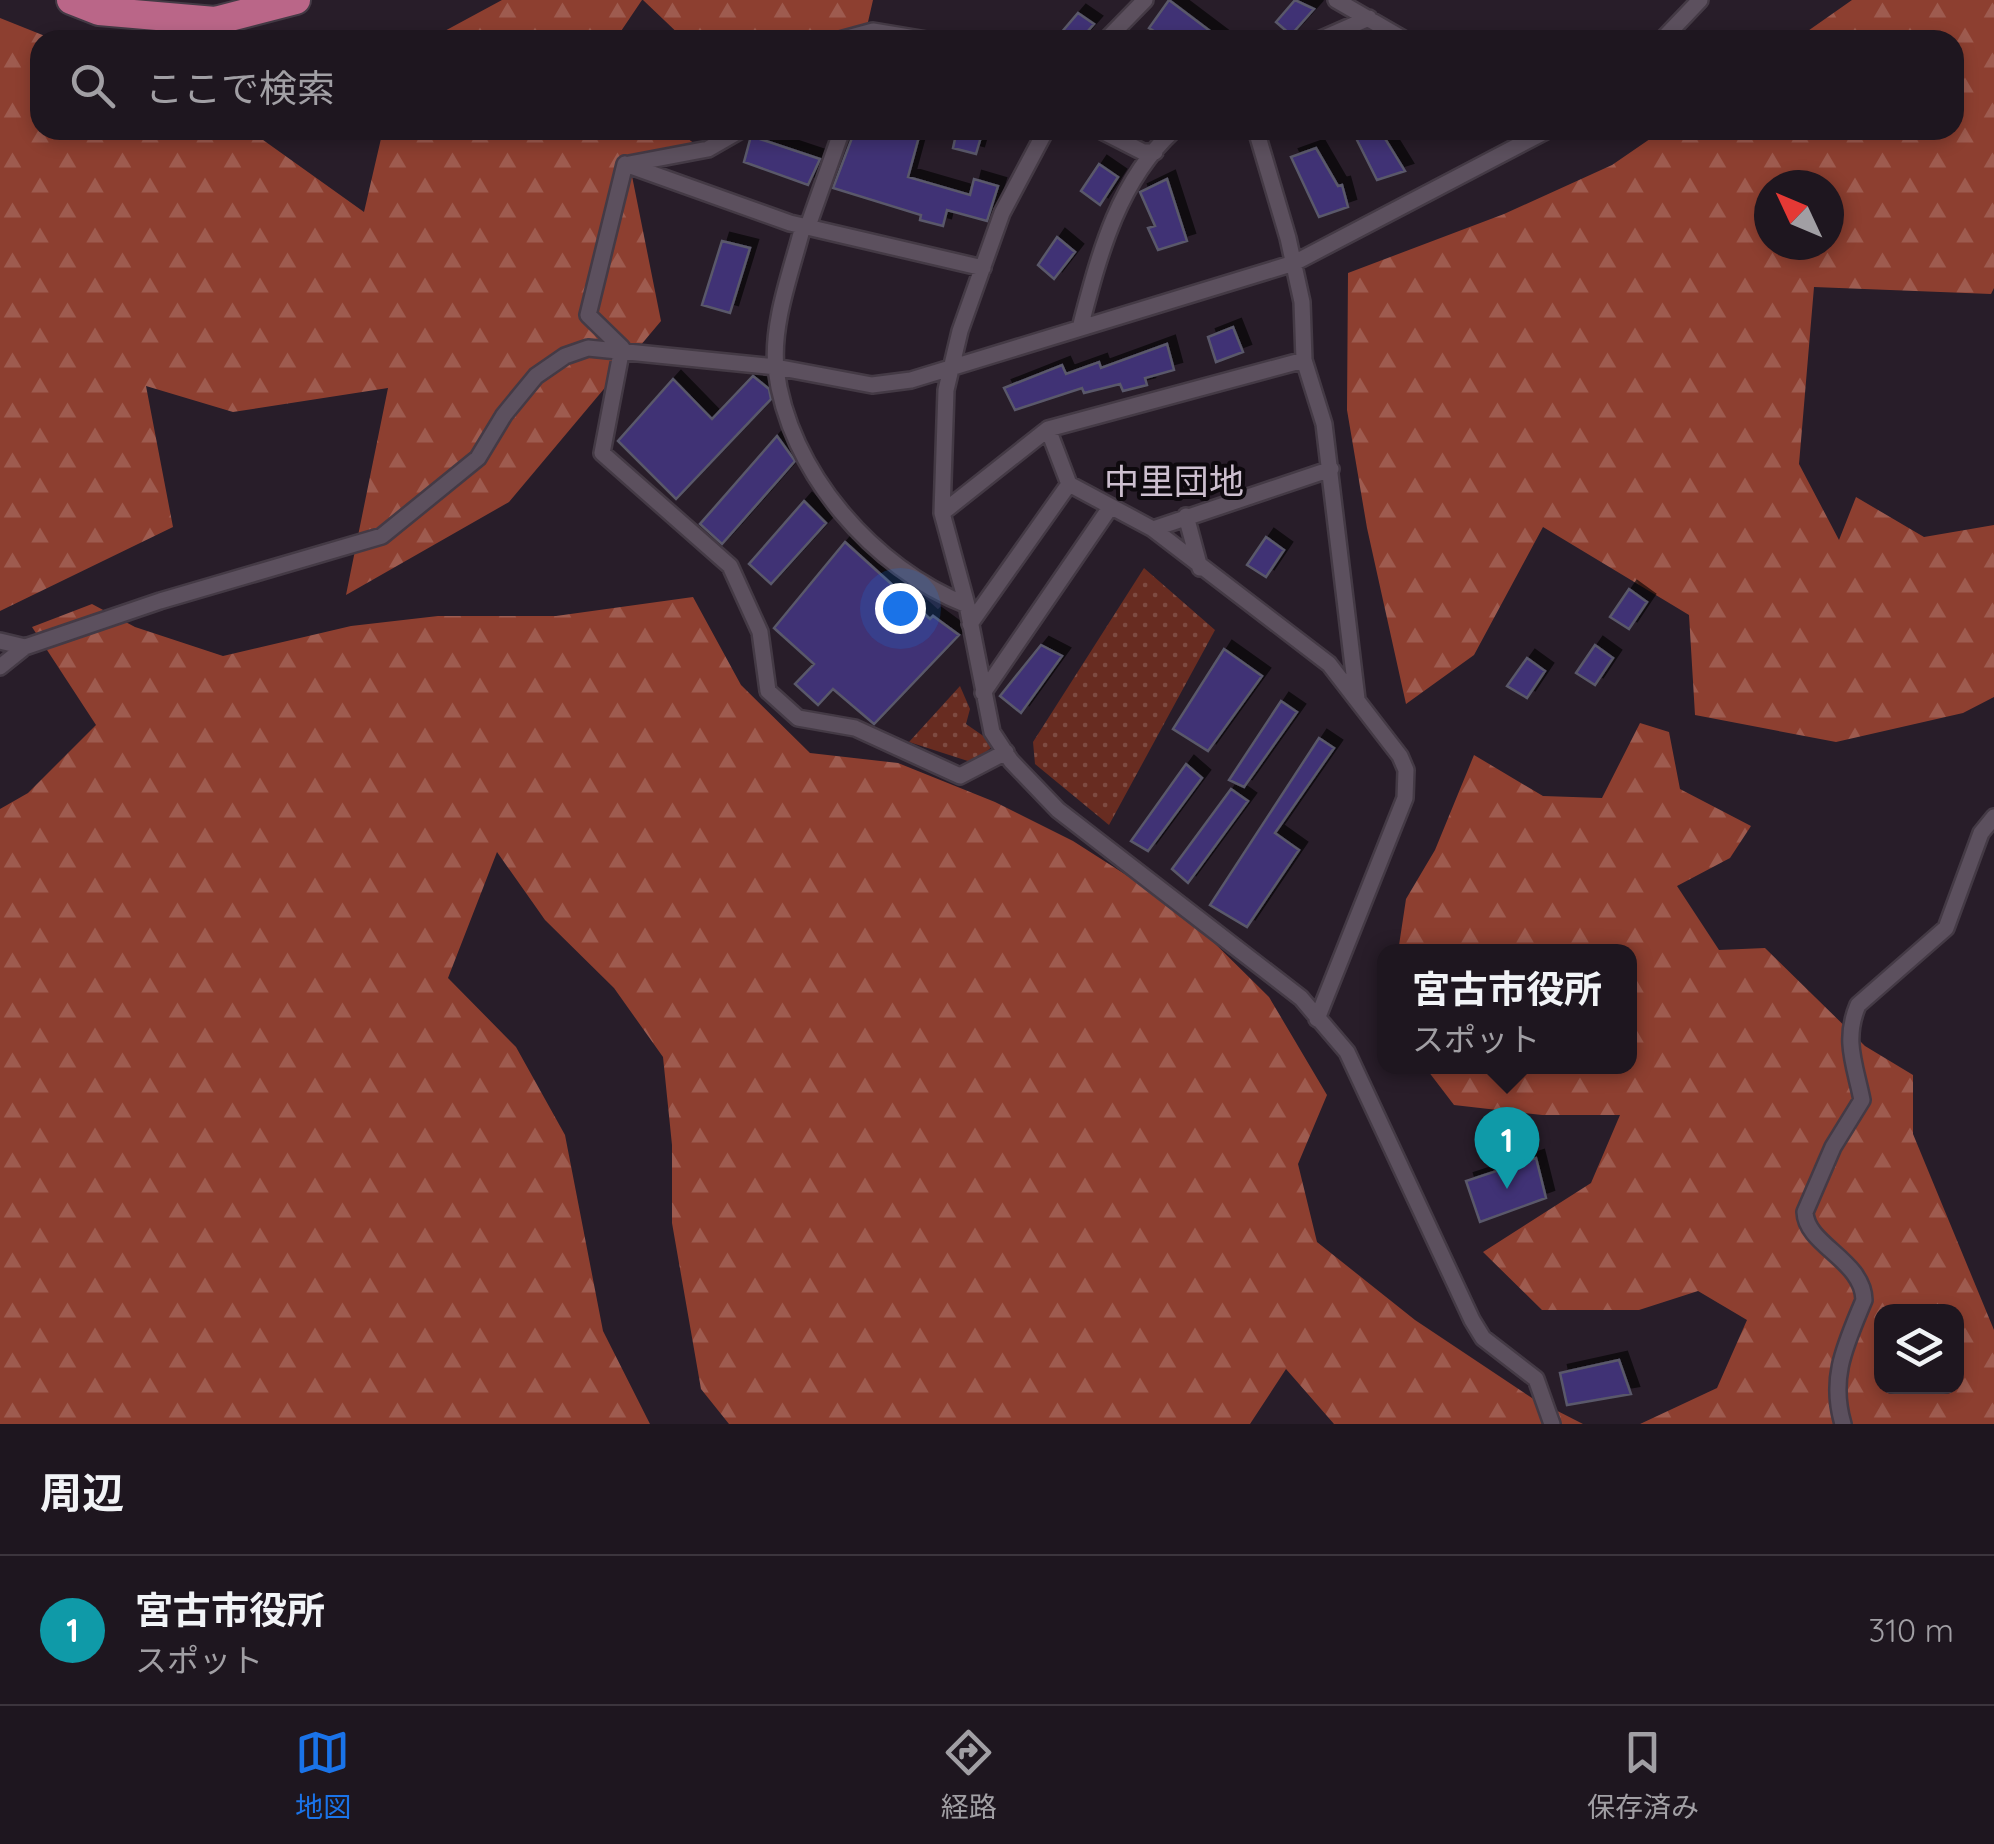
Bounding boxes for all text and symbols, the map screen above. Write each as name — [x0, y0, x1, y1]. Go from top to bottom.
search box — [30, 30, 1964, 140]
icon: search — [65, 58, 120, 113]
text: ここで検索 — [145, 64, 335, 112]
north arrow — [1754, 170, 1844, 260]
district label: 中里団地 — [1104, 459, 1244, 503]
your location — [875, 583, 926, 634]
popup — [1377, 944, 1637, 1074]
text: 宮古市役所 — [1412, 965, 1602, 1013]
text: スポット — [1412, 1019, 1540, 1059]
pin: 1 — [1474, 1106, 1540, 1189]
map controls — [1874, 1304, 1964, 1394]
button: layers — [1874, 1304, 1964, 1394]
text: 周辺 — [40, 1466, 124, 1519]
text: 宮古市役所 — [135, 1586, 325, 1634]
text: 1 — [66, 1610, 79, 1650]
text: 310 m — [1868, 1610, 1954, 1650]
text: スポット — [135, 1640, 263, 1680]
tab: 地図 — [295, 1725, 351, 1825]
tab: 経路 — [941, 1725, 997, 1825]
tab: 保存済み — [1587, 1725, 1699, 1825]

